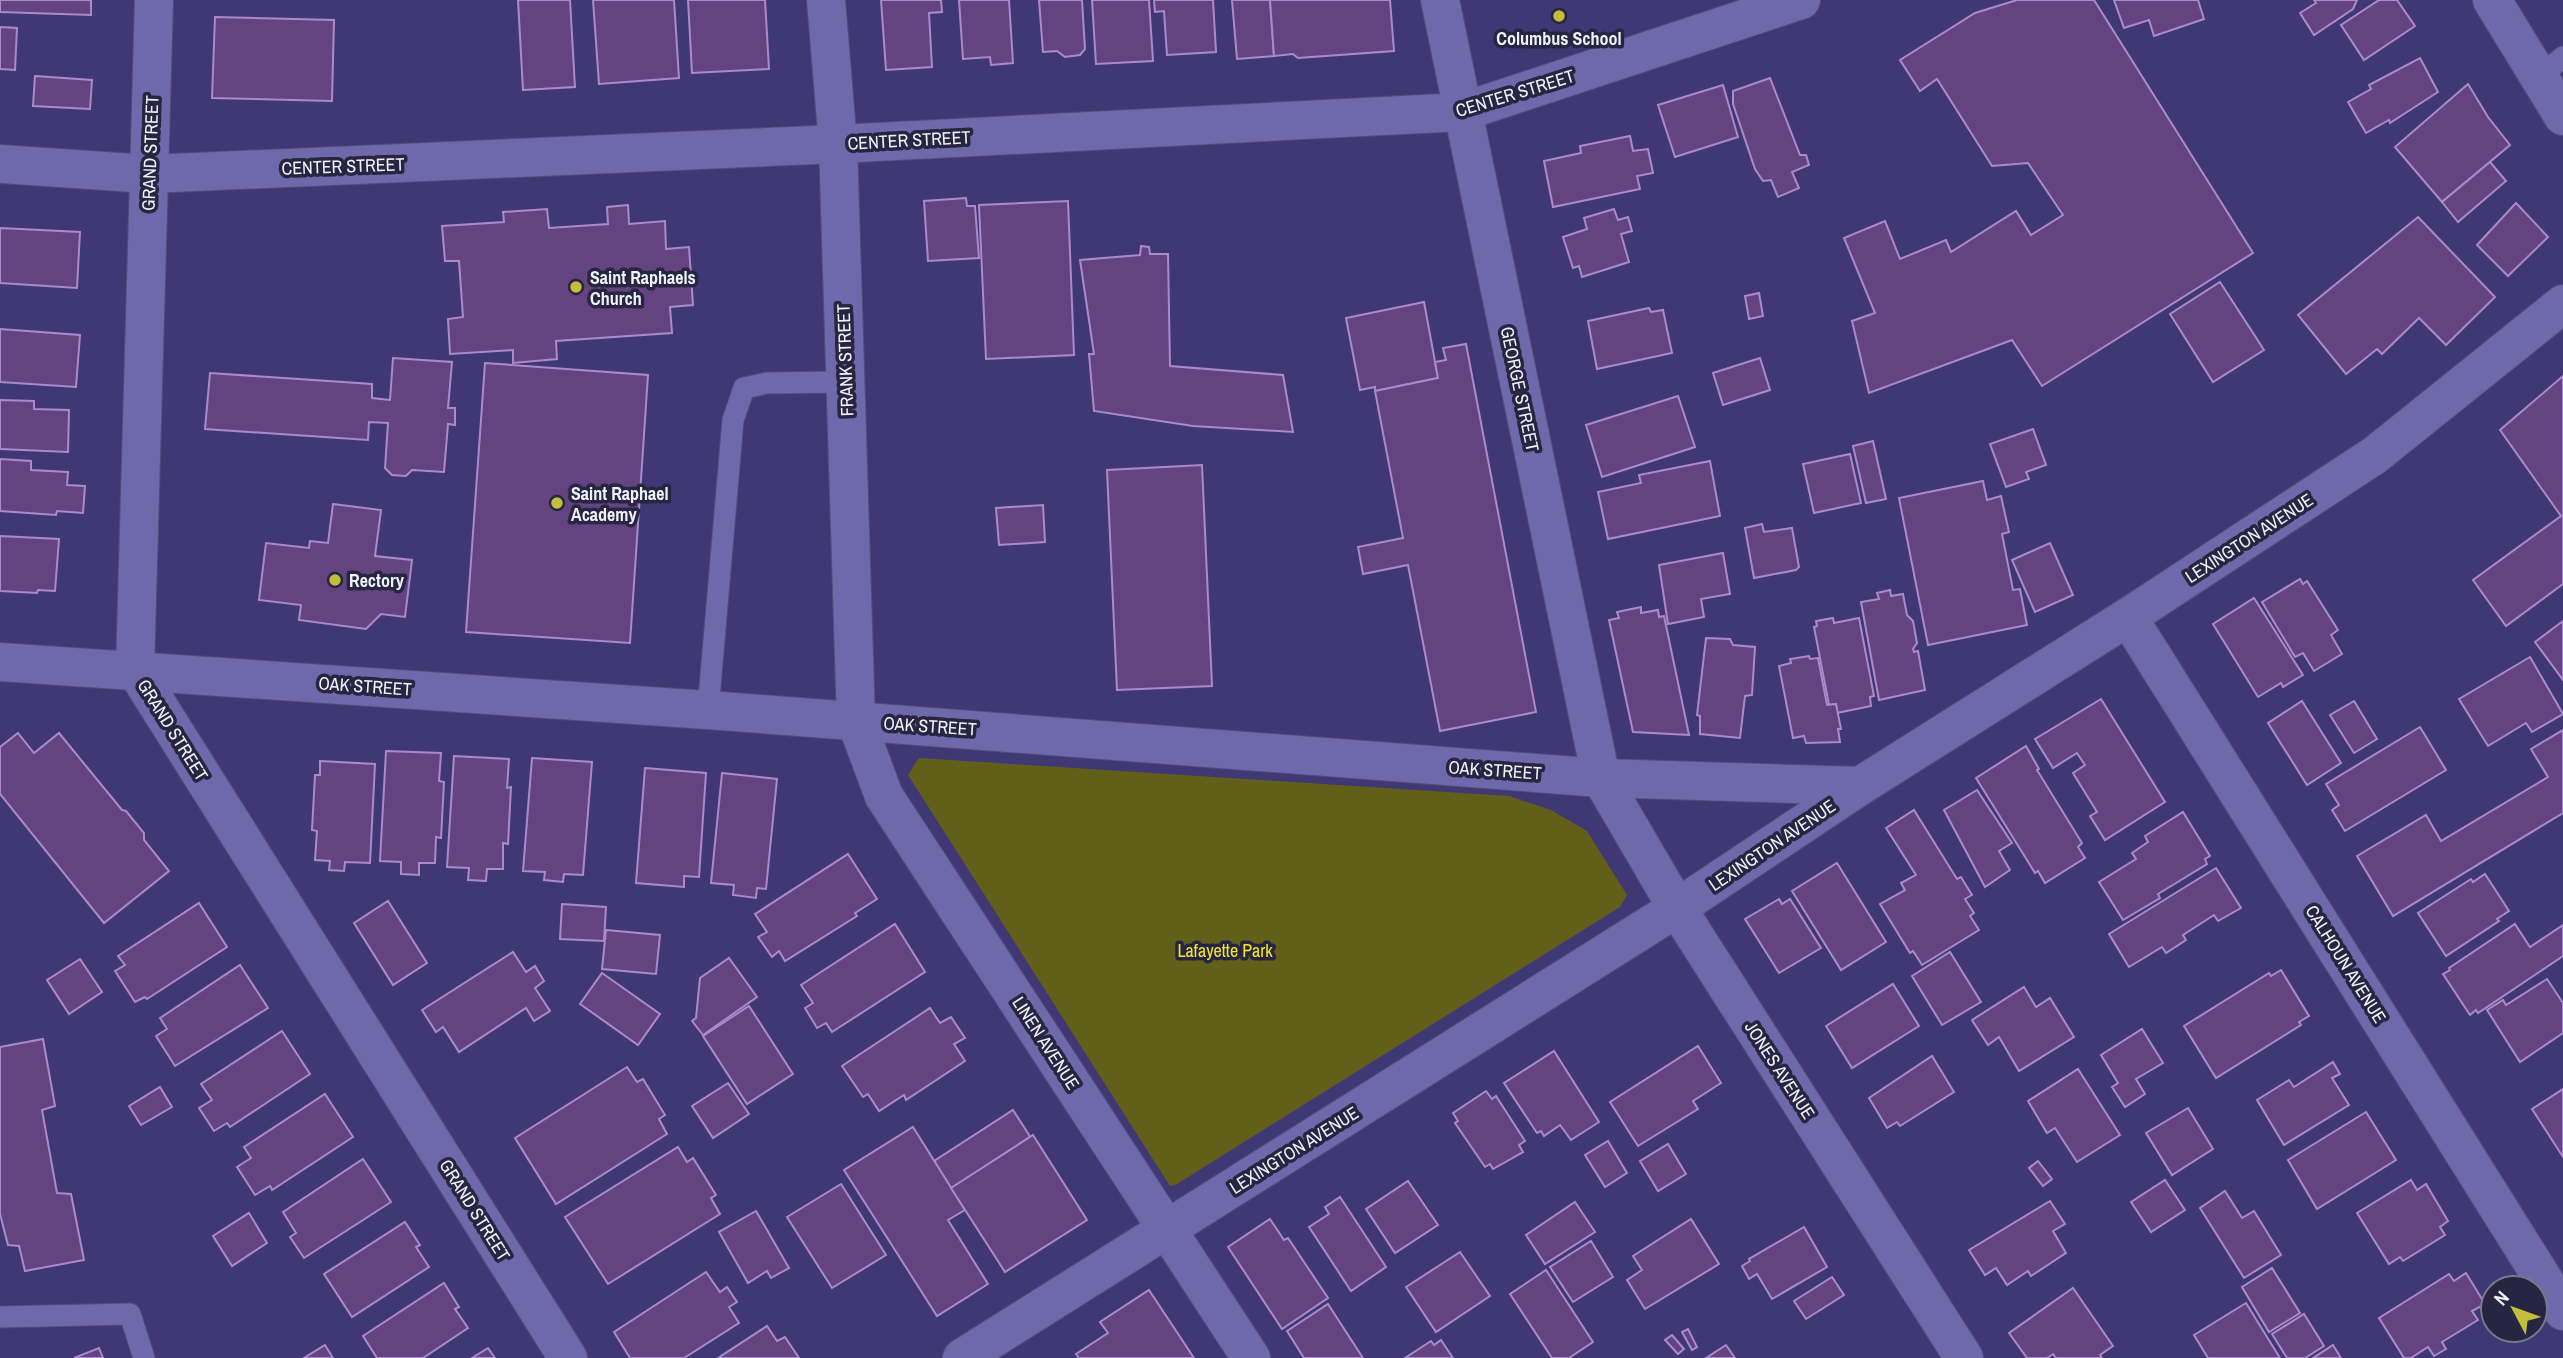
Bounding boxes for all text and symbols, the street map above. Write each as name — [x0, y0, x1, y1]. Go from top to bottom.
marker: Columbus School — [1551, 8, 1567, 24]
place label: Columbus School — [1496, 26, 1622, 51]
street label: CENTER STREET — [1453, 63, 1577, 123]
street label: GRAND STREET — [135, 95, 165, 211]
street label: CENTER STREET — [847, 124, 971, 156]
street label: CENTER STREET — [281, 151, 405, 181]
place label: Saint Raphaels Church — [590, 265, 696, 311]
marker: Saint Raphaels Church — [568, 279, 584, 295]
street label: FRANK STREET — [831, 303, 859, 417]
street label: GEORGE STREET — [1495, 324, 1545, 454]
place label: Saint Raphael Academy — [571, 481, 669, 527]
street label: LEXINGTON AVENUE — [2180, 487, 2318, 589]
marker: Saint Raphael Academy — [549, 495, 565, 511]
place label: Rectory — [349, 568, 405, 593]
marker: Rectory — [327, 572, 343, 588]
street label: OAK STREET — [317, 670, 413, 702]
street label: GRAND STREET — [132, 674, 214, 786]
street label: OAK STREET — [882, 710, 978, 742]
street label: OAK STREET — [1447, 754, 1543, 786]
street label: LEXINGTON AVENUE — [1704, 793, 1840, 897]
street label: CALHOUN AVENUE — [2300, 900, 2392, 1028]
park label: Lafayette Park — [1177, 938, 1273, 963]
street label: LINEN AVENUE — [1007, 992, 1085, 1094]
street label: JONES AVENUE — [1739, 1016, 1821, 1124]
street label: LEXINGTON AVENUE — [1225, 1100, 1363, 1200]
street label: GRAND STREET — [434, 1154, 516, 1266]
north arrow — [2479, 1274, 2549, 1344]
text: N — [2488, 1285, 2515, 1311]

